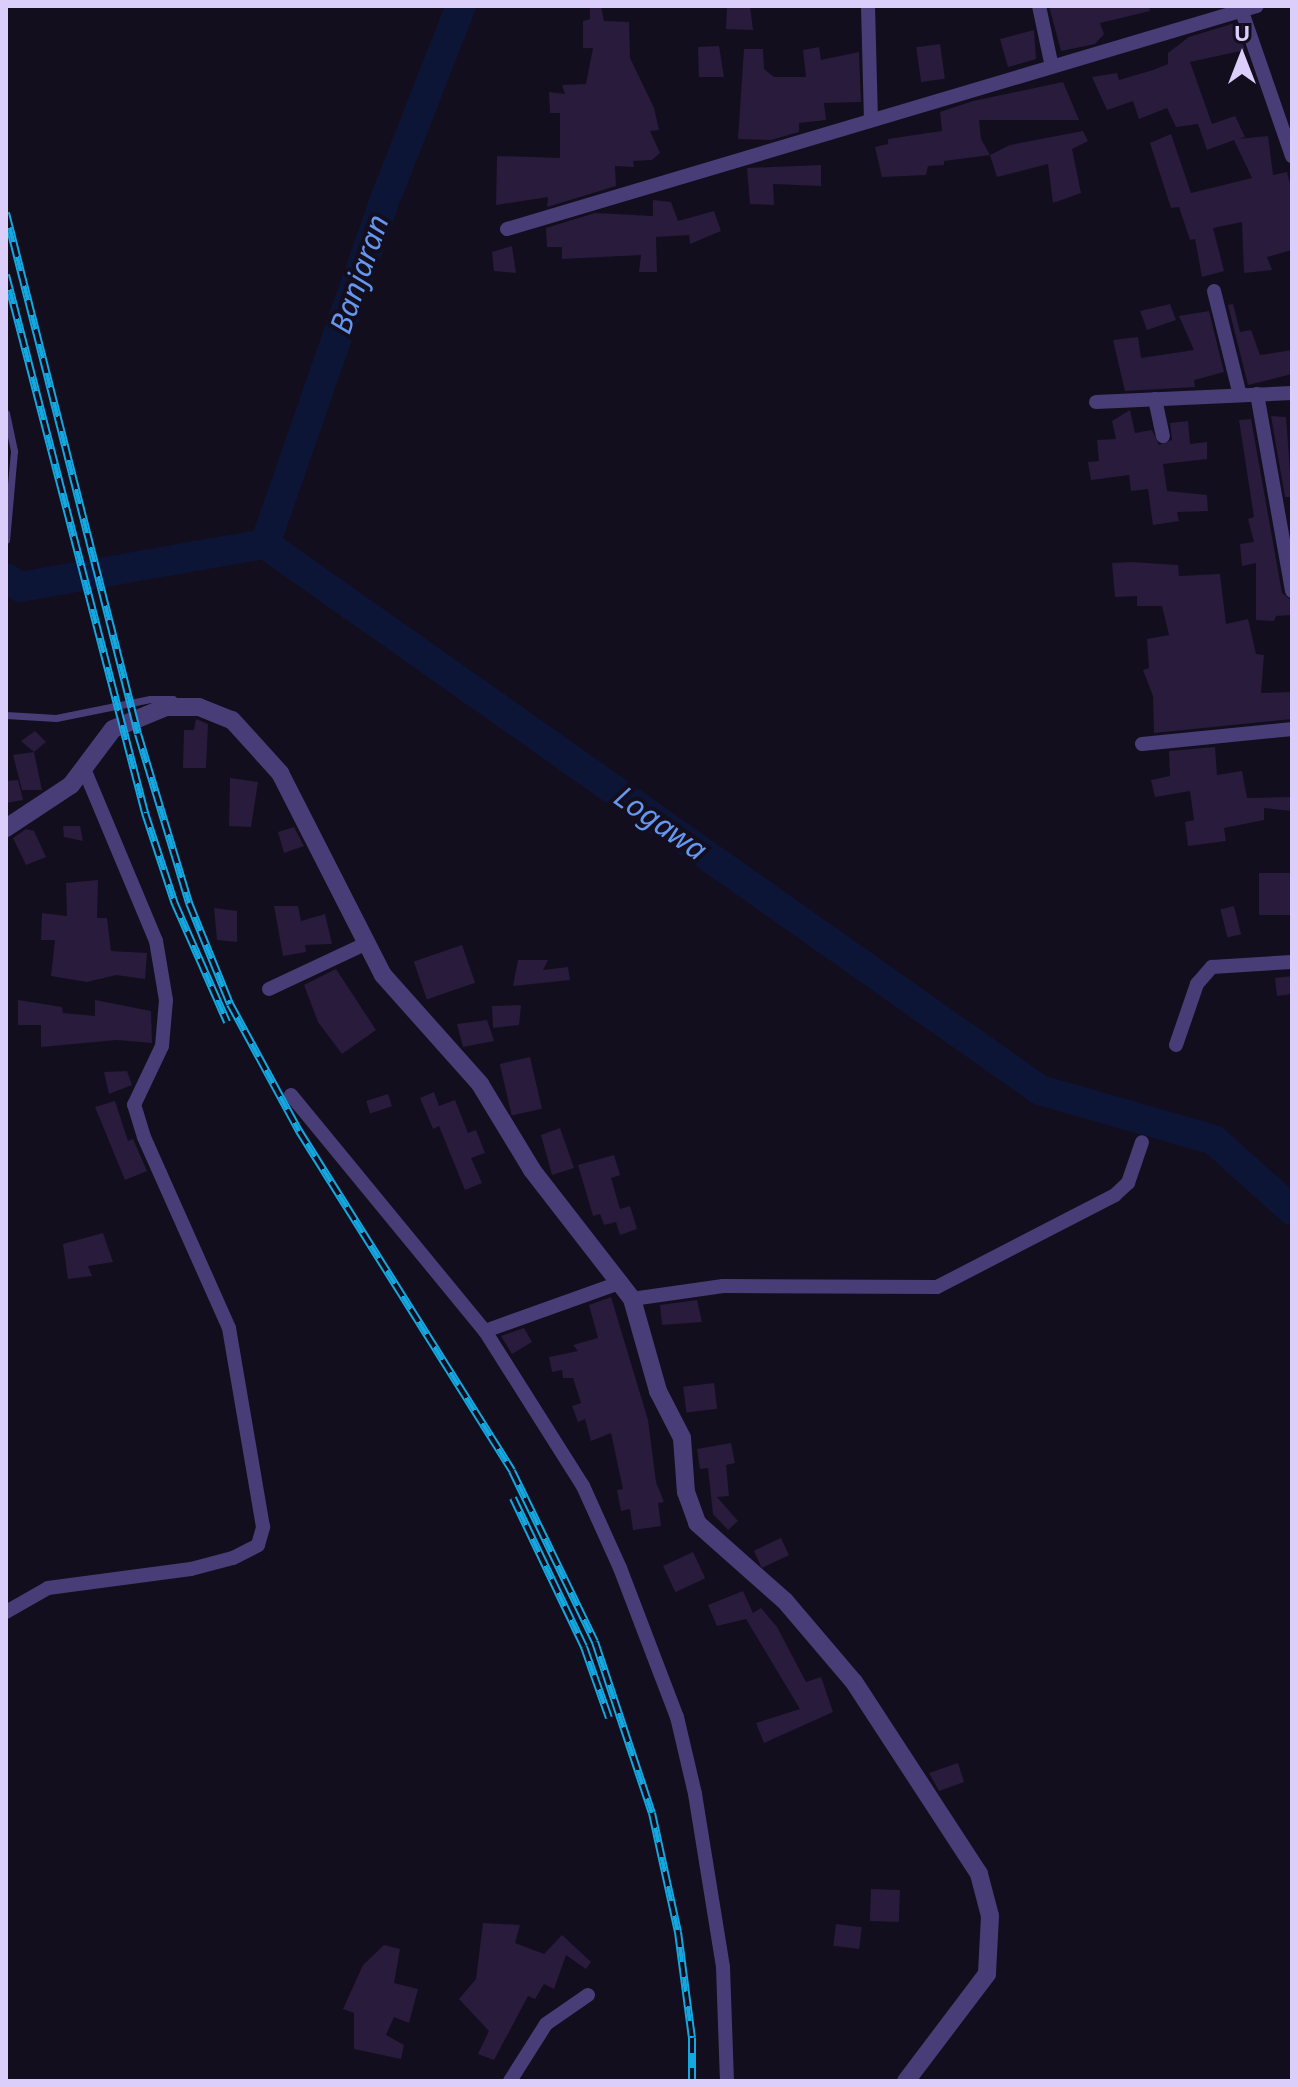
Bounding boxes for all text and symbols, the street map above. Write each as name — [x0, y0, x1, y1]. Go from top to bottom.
north arrow — [1202, 16, 1282, 96]
text: U — [1234, 17, 1250, 47]
water label: Banjaran — [322, 210, 396, 338]
water label: Logawa — [608, 778, 714, 868]

